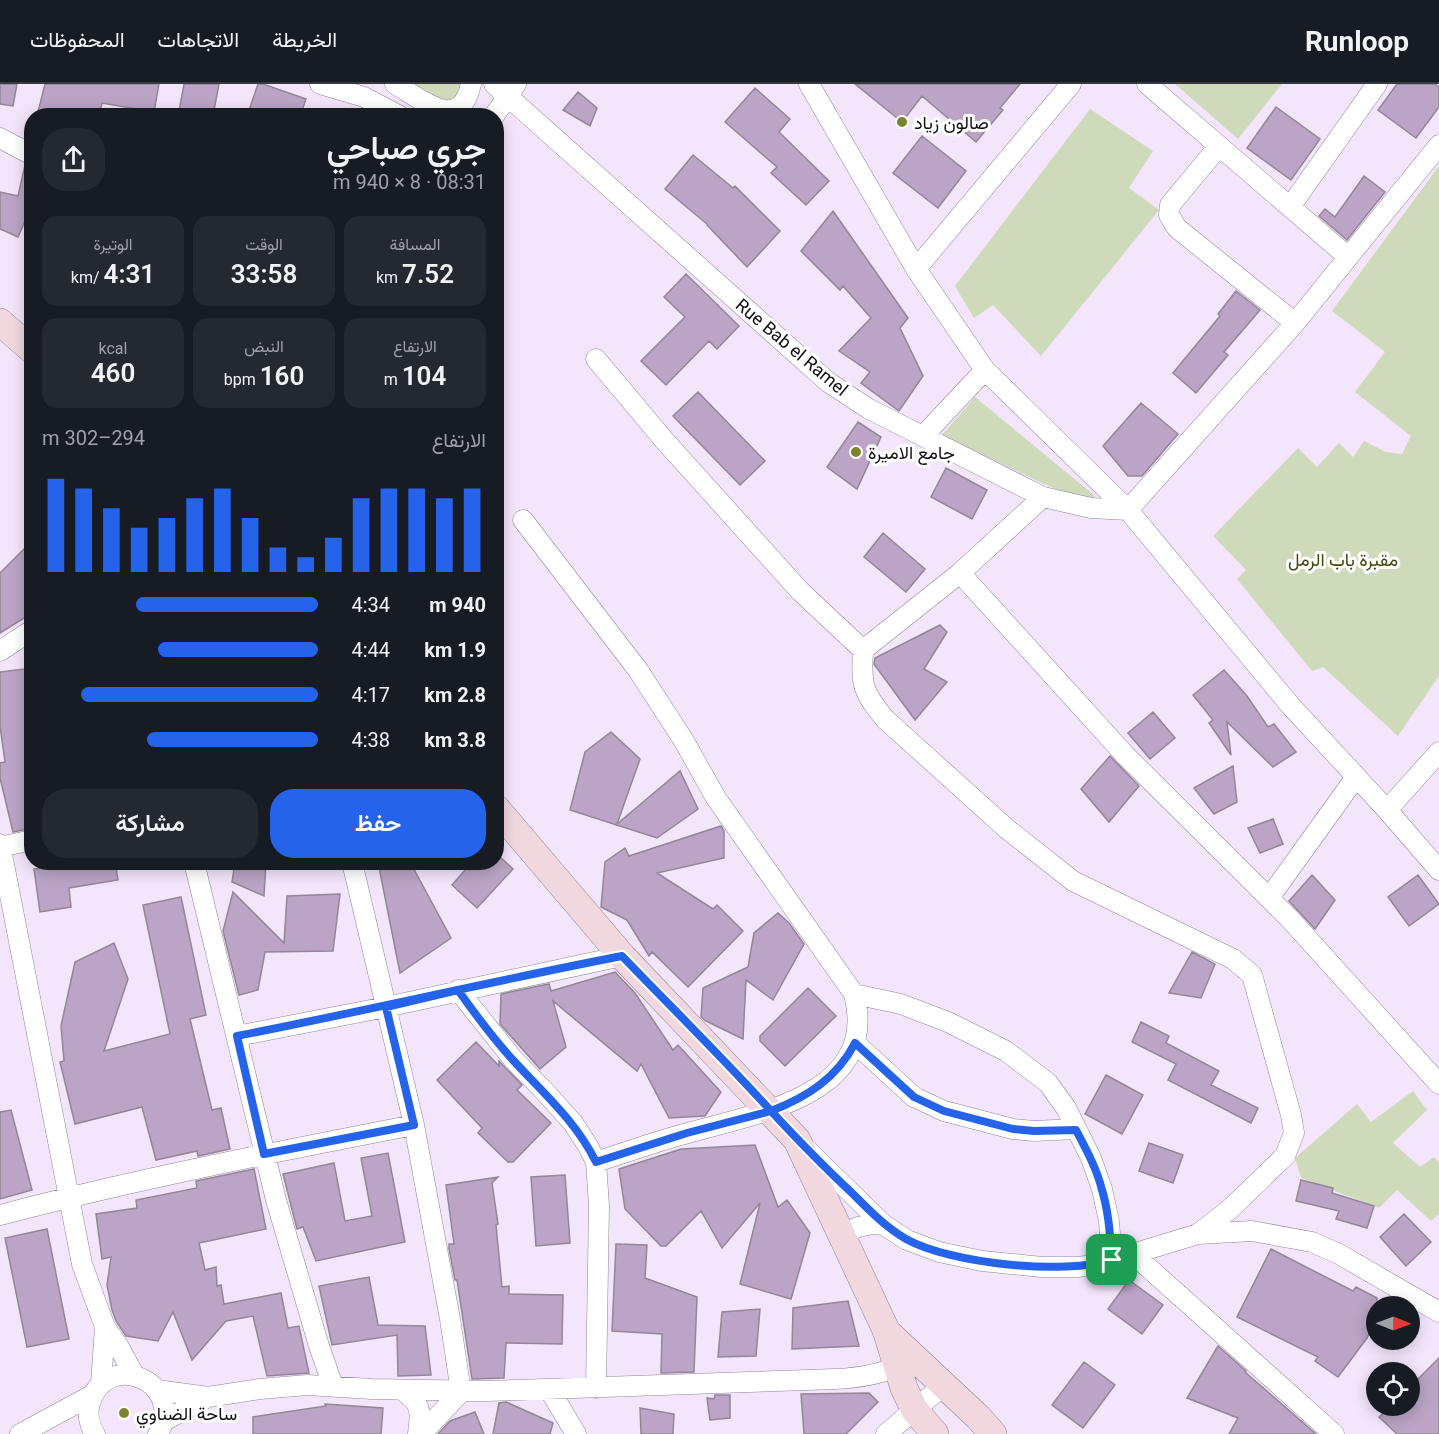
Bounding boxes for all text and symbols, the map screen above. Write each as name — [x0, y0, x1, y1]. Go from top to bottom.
text: Runloop — [1305, 25, 1409, 58]
text: المحفوظات — [30, 28, 125, 52]
text: الاتجاهات — [158, 28, 239, 52]
text: الخريطة — [272, 28, 337, 52]
place label: صالون زياد — [914, 112, 989, 134]
marker: صالون زياد — [895, 115, 909, 129]
button: share — [42, 128, 105, 191]
text: جري صباحي — [326, 128, 486, 167]
text: 08:31 · 8 × 940 m — [333, 170, 486, 194]
text: الوتيرة — [93, 235, 133, 254]
text: الوقت — [245, 235, 283, 254]
text: المسافة — [390, 235, 440, 254]
text: 4:31 — [104, 259, 155, 289]
text: 33:58 — [231, 259, 297, 289]
text: 7.52 — [402, 259, 454, 289]
text: /km — [71, 268, 104, 287]
text: km — [376, 268, 402, 287]
street label: Rue Bab el Ramel — [732, 294, 852, 400]
text: النبض — [244, 337, 284, 356]
text: الارتفاع — [393, 337, 437, 356]
text: kcal — [99, 339, 127, 358]
text: 460 — [91, 358, 135, 388]
text: 160 — [260, 361, 304, 391]
text: 104 — [402, 361, 446, 391]
text: bpm — [224, 370, 260, 389]
text: m — [384, 370, 402, 389]
text: 294–302 m — [42, 426, 145, 450]
text: الارتفاع — [432, 428, 486, 452]
place label: جامع الاميرة — [868, 442, 955, 465]
marker: جامع الاميرة — [849, 445, 863, 459]
park label: مقبرة باب الرمل — [1288, 549, 1398, 571]
text: 4:34 — [351, 593, 390, 617]
text: 940 m — [429, 593, 486, 617]
text: 4:44 — [351, 638, 390, 662]
text: 1.9 km — [424, 638, 486, 662]
text: 4:17 — [351, 683, 390, 707]
text: 2.8 km — [424, 683, 486, 707]
text: 4:38 — [351, 728, 390, 752]
text: 3.8 km — [424, 728, 486, 752]
button: مشاركة — [42, 789, 258, 858]
button: حفظ — [270, 789, 486, 858]
pin — [1086, 1234, 1137, 1285]
icon: arrive — [1095, 1243, 1128, 1276]
north arrow — [1366, 1296, 1420, 1350]
map controls — [1366, 1296, 1420, 1416]
button: locate — [1366, 1362, 1420, 1416]
place label: ساحة الضناوي — [136, 1403, 237, 1429]
marker: ساحة الضناوي — [117, 1406, 131, 1420]

